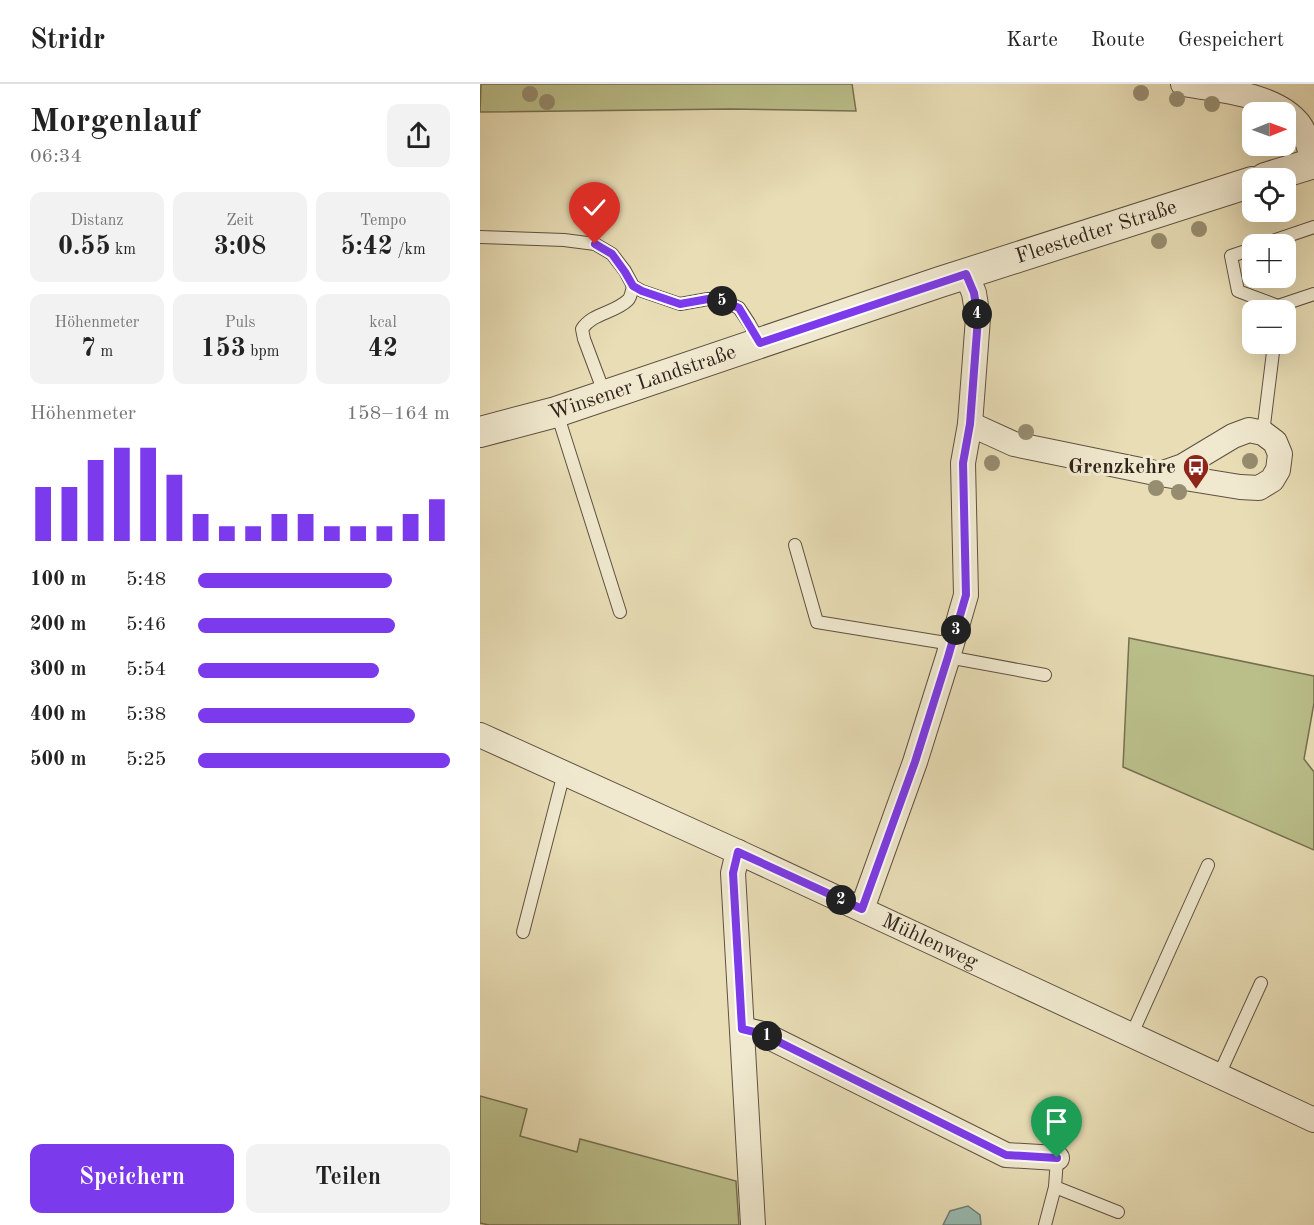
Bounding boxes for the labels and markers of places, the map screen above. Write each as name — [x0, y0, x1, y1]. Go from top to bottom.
pin — [569, 182, 620, 244]
pin: 5 — [707, 286, 737, 316]
pin: 4 — [962, 299, 992, 329]
bus stop icon: Grenzkehre — [1181, 452, 1211, 490]
place label: Grenzkehre — [1068, 457, 1176, 478]
pin: 3 — [941, 615, 971, 645]
pin: 2 — [826, 885, 856, 915]
pin: 1 — [752, 1021, 782, 1051]
pin — [1031, 1096, 1082, 1158]

